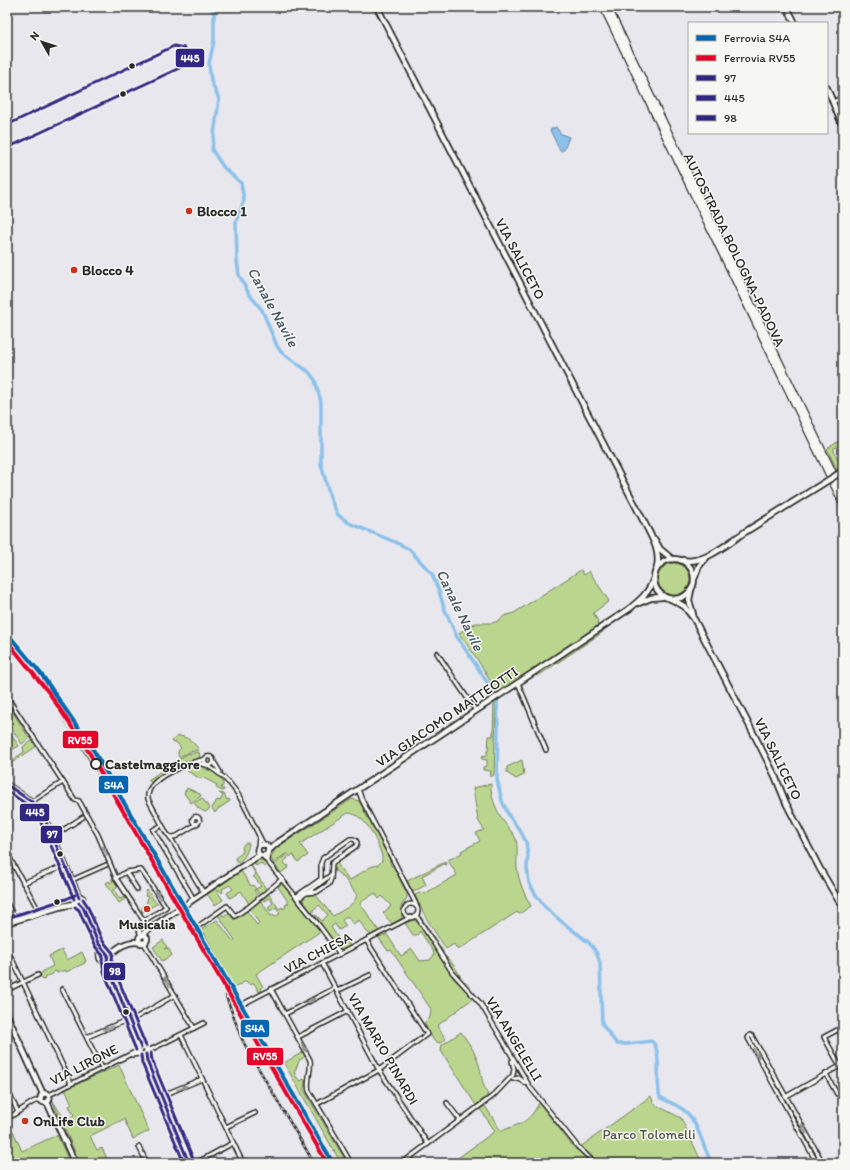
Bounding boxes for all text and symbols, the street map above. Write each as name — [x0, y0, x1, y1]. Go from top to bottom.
north arrow — [22, 22, 62, 62]
legend — [688, 22, 828, 134]
text: N — [27, 29, 42, 43]
text: Ferrovia S4A — [724, 31, 790, 45]
line badge: 445 — [175, 48, 205, 68]
text: Ferrovia RV55 — [724, 51, 795, 65]
text: 445 — [181, 52, 200, 65]
unlabelled marker — [127, 61, 137, 71]
text: 97 — [724, 71, 736, 85]
unlabelled marker — [118, 89, 128, 99]
text: 445 — [724, 91, 745, 105]
text: 98 — [724, 111, 737, 125]
street label: AUTOSTRADA BOLOGNA-PADOVA — [680, 150, 788, 350]
place label: Blocco 1 — [197, 203, 247, 220]
marker: Blocco 1 — [184, 206, 194, 216]
street label: VIA SALICETO — [491, 215, 549, 303]
place label: Blocco 4 — [82, 262, 134, 279]
water label: Canale Navile — [244, 264, 303, 351]
marker: Blocco 4 — [69, 265, 79, 275]
water label: Canale Navile — [433, 566, 488, 654]
street label: VIA GIACOMO MATTEOTTI — [373, 663, 521, 771]
street label: VIA SALICETO — [751, 715, 805, 803]
line badge: RV55 — [62, 730, 99, 749]
text: RV55 — [68, 734, 93, 747]
place label: Castelmaggiore — [105, 756, 200, 773]
marker: Castelmaggiore — [90, 758, 102, 770]
line badge: S4A — [98, 775, 129, 794]
text: S4A — [104, 779, 125, 792]
line badge: 445 — [19, 803, 50, 822]
text: 445 — [26, 806, 45, 819]
line badge: 97 — [40, 825, 63, 844]
text: 97 — [46, 828, 58, 841]
one-way arrow — [101, 844, 107, 856]
unlabelled marker — [55, 849, 65, 859]
one-way arrow — [154, 890, 162, 900]
unlabelled marker — [52, 897, 62, 907]
marker: Musicalia — [142, 904, 152, 914]
place label: Musicalia — [119, 916, 175, 933]
street label: VIA CHIESA — [281, 929, 355, 977]
line badge: 98 — [103, 962, 126, 981]
text: 98 — [109, 965, 121, 978]
one-way arrow — [164, 976, 171, 988]
street label: VIA MARIO PINARDI — [344, 990, 422, 1108]
street label: VIA ANGELELLI — [482, 994, 546, 1084]
one-way arrow — [305, 998, 316, 1004]
unlabelled marker — [121, 1007, 131, 1017]
line badge: S4A — [240, 1019, 270, 1038]
text: S4A — [245, 1022, 266, 1035]
one-way arrow — [102, 1025, 114, 1031]
street label: VIA LIRONE — [47, 1041, 121, 1089]
one-way arrow — [300, 1042, 307, 1053]
line badge: RV55 — [246, 1047, 284, 1066]
one-way arrow — [753, 1047, 760, 1059]
text: RV55 — [253, 1050, 278, 1063]
one-way arrow — [176, 1084, 188, 1090]
place label: OnLife Club — [33, 1113, 105, 1130]
marker: OnLife Club — [20, 1116, 30, 1126]
one-way arrow — [800, 1123, 807, 1135]
park label: Parco Tolomelli — [602, 1126, 696, 1143]

